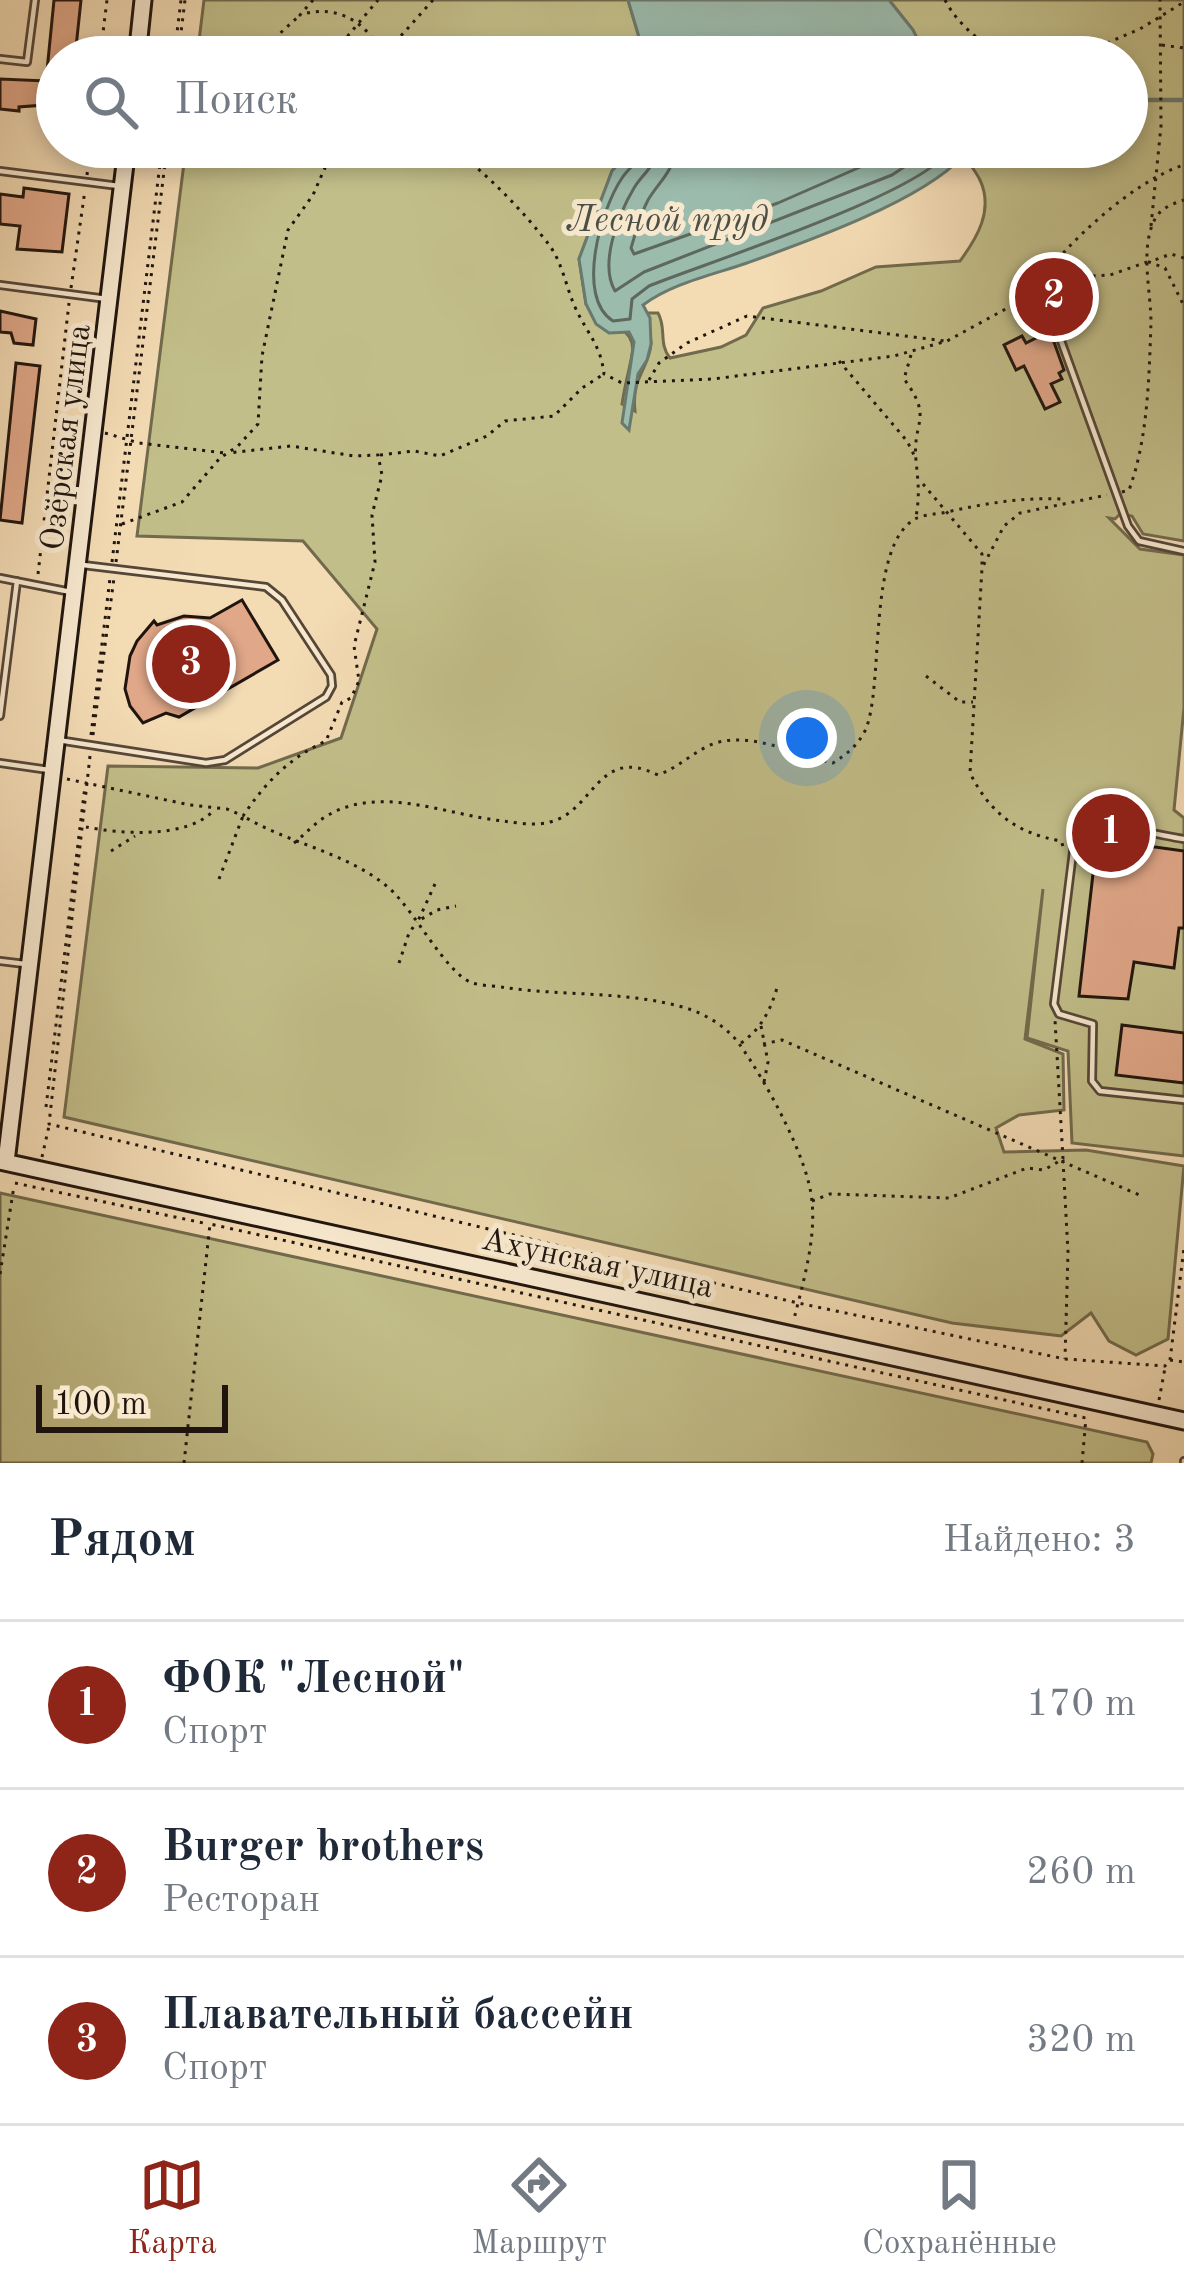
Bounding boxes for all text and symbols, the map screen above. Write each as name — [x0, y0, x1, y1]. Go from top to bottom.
search box — [36, 36, 1148, 168]
icon: search — [78, 69, 144, 135]
text: Поиск — [174, 79, 298, 124]
water label: Лесной пруд — [566, 204, 768, 240]
pin: 2 — [1015, 252, 1093, 342]
street label: Озёрская улица — [37, 322, 98, 552]
pin: 3 — [152, 619, 230, 709]
your location — [777, 708, 837, 768]
pin: 1 — [1072, 788, 1150, 878]
street label: Ахунская улица — [478, 1224, 716, 1305]
scale bar — [36, 1379, 228, 1432]
text: 100 m — [54, 1389, 147, 1422]
text: Рядом — [48, 1516, 196, 1567]
text: Найдено: 3 — [943, 1521, 1136, 1560]
text: ФОК "Лесной" — [162, 1658, 465, 1703]
text: 1 — [76, 1685, 98, 1724]
text: 170 m — [1026, 1685, 1136, 1724]
text: Спорт — [162, 1713, 267, 1752]
text: Burger brothers — [162, 1826, 484, 1871]
text: 2 — [76, 1853, 98, 1892]
text: 260 m — [1026, 1853, 1136, 1892]
text: Ресторан — [162, 1881, 320, 1920]
text: Плавательный бассейн — [162, 1994, 634, 2039]
text: 3 — [76, 2021, 98, 2060]
text: 320 m — [1026, 2021, 1136, 2060]
text: Спорт — [162, 2049, 267, 2088]
tab: Карта — [127, 2152, 217, 2265]
tab: Маршрут — [472, 2152, 607, 2265]
tab: Сохранённые — [862, 2152, 1057, 2265]

